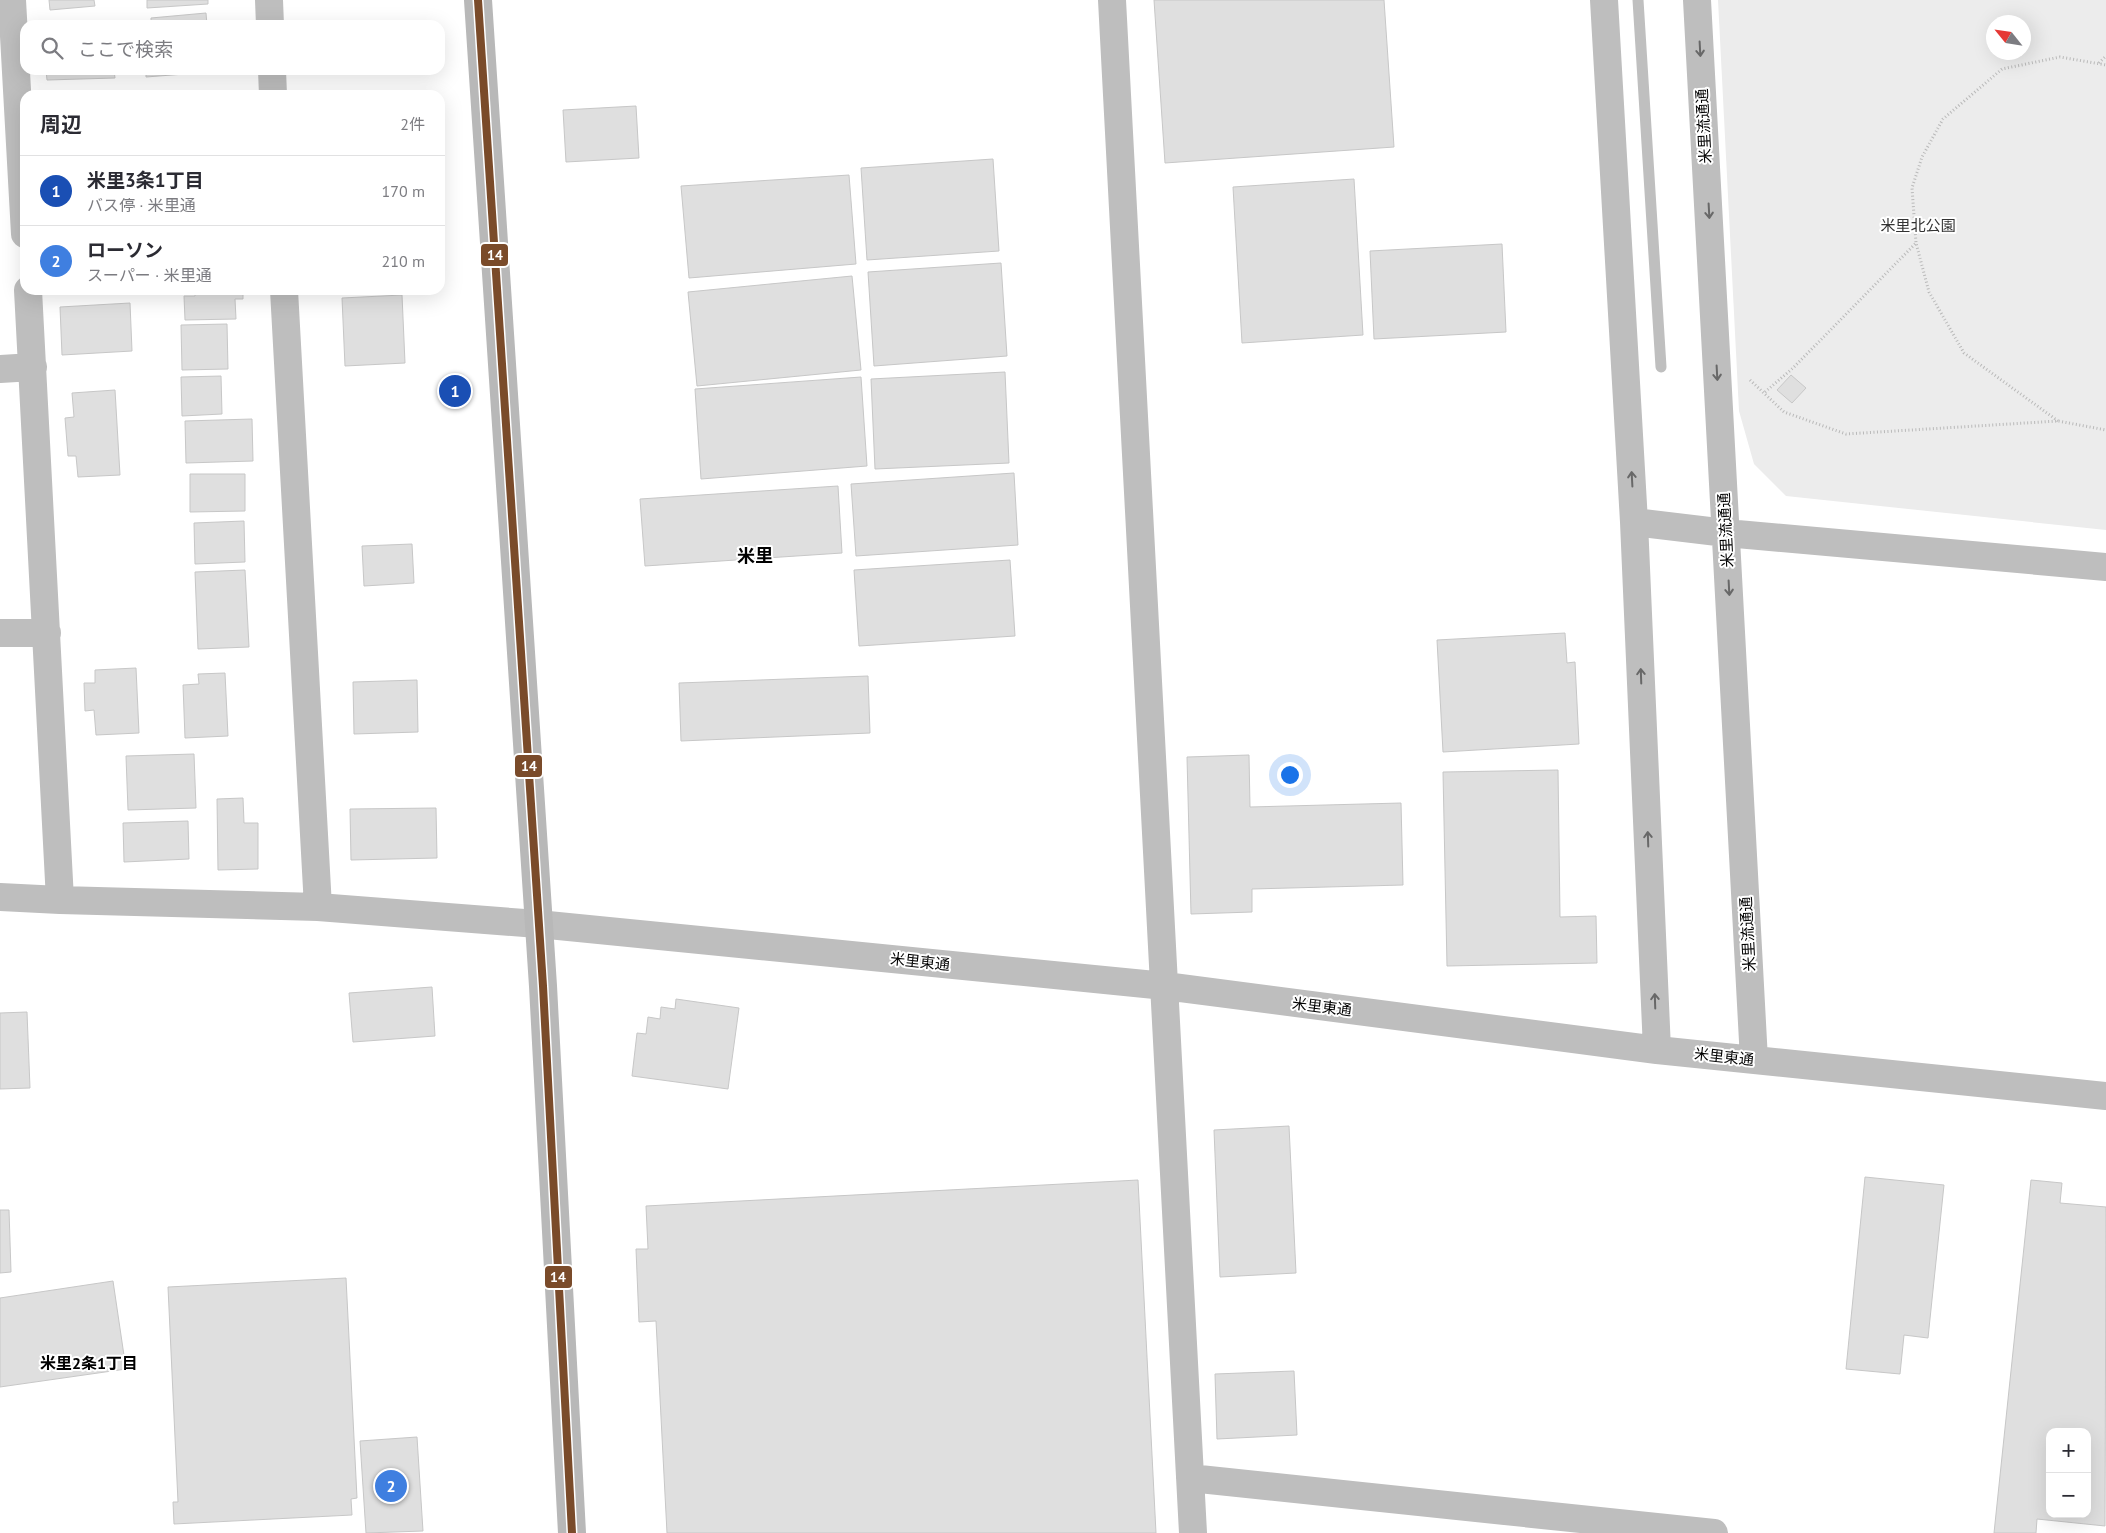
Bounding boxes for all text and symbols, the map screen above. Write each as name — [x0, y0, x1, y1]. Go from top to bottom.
north arrow — [1986, 15, 2031, 60]
search box — [20, 20, 445, 75]
icon: search — [38, 34, 66, 62]
text: ここで検索 — [78, 37, 173, 61]
one-way arrow — [1695, 40, 1704, 56]
street label: 米里流通通 — [1692, 88, 1715, 164]
text: 周辺 — [40, 111, 82, 138]
text: 2件 — [400, 114, 425, 134]
text: 米里3条1丁目 — [87, 168, 204, 192]
text: 1 — [51, 181, 61, 201]
text: 170 m — [382, 181, 425, 201]
text: バス停 · 米里通 — [87, 195, 196, 215]
one-way arrow — [1704, 203, 1713, 219]
park label: 米里北公園 — [1880, 216, 1956, 235]
text: ローソン — [87, 238, 163, 262]
line badge: 14 — [480, 243, 509, 267]
text: 14 — [487, 246, 503, 264]
text: 2 — [51, 251, 61, 271]
text: 210 m — [382, 251, 425, 271]
text: スーパー · 米里通 — [87, 265, 212, 285]
one-way arrow — [1713, 365, 1722, 381]
pin: 1 — [439, 372, 471, 410]
one-way arrow — [1627, 471, 1636, 487]
street label: 米里流通通 — [1714, 492, 1737, 568]
district label: 米里 — [737, 544, 773, 567]
one-way arrow — [1724, 580, 1734, 596]
one-way arrow — [1636, 669, 1646, 685]
line badge: 14 — [514, 754, 543, 778]
text: 14 — [521, 757, 537, 775]
your location — [1277, 762, 1303, 788]
one-way arrow — [1643, 831, 1652, 847]
street label: 米里流通通 — [1736, 896, 1759, 972]
street label: 米里東通 — [889, 949, 951, 974]
street label: 米里東通 — [1291, 993, 1353, 1020]
one-way arrow — [1650, 993, 1659, 1009]
street label: 米里東通 — [1693, 1044, 1755, 1069]
line badge: 14 — [544, 1265, 573, 1289]
text: 14 — [550, 1268, 566, 1286]
district label: 米里2条1丁目 — [40, 1353, 138, 1373]
map controls — [2046, 1428, 2091, 1518]
button: + — [2046, 1428, 2091, 1473]
pin: 2 — [375, 1467, 407, 1505]
button: − — [2046, 1473, 2091, 1518]

